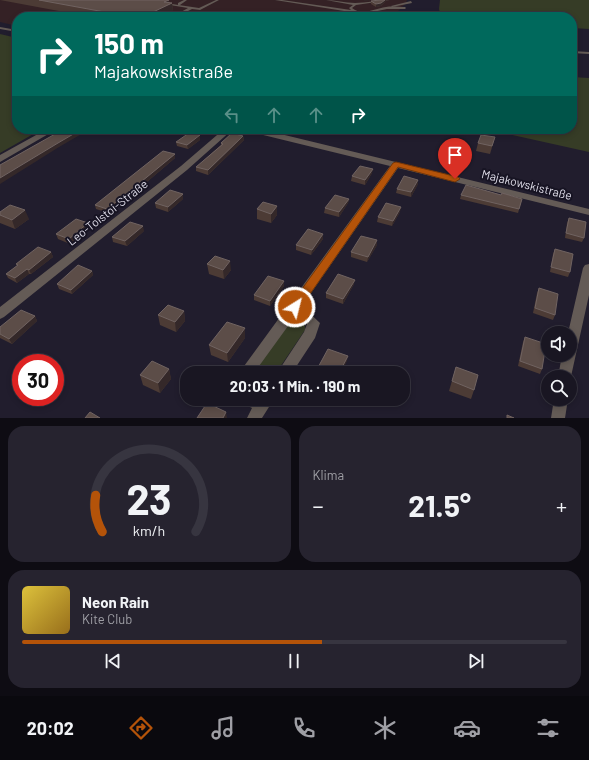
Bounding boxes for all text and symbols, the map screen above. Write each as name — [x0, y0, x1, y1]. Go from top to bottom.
text: 150 m — [94, 26, 164, 60]
icon: right — [28, 28, 80, 80]
text: Majakowskistraße — [94, 60, 233, 82]
icon: left — [221, 104, 243, 126]
icon: ahead — [263, 104, 285, 126]
icon: ahead — [305, 104, 327, 126]
icon: right — [347, 104, 369, 126]
pin — [438, 138, 472, 179]
icon: arrive — [444, 144, 466, 166]
street label: Majakowskistraße — [480, 166, 574, 202]
street label: Leo-Tolstoi-Straße — [64, 176, 150, 248]
position arrow — [274, 286, 316, 328]
map controls — [541, 326, 577, 406]
button: sound — [541, 326, 577, 362]
speed limit sign: 30 — [12, 354, 64, 406]
button: search — [541, 370, 577, 406]
text: 20:03 · 1 Min. · 190 m — [230, 377, 360, 395]
text: Klima — [313, 467, 344, 483]
text: 23 — [127, 473, 172, 523]
text: 21.5° — [408, 487, 471, 523]
text: − — [313, 492, 324, 518]
text: + — [556, 492, 567, 518]
text: km/h — [133, 522, 165, 539]
text: Neon Rain — [82, 593, 149, 611]
text: Kite Club — [82, 611, 132, 627]
icon: previous — [102, 650, 124, 672]
icon: pause — [283, 650, 305, 672]
icon: next — [465, 650, 487, 672]
icon: directions — [127, 714, 155, 742]
icon: music — [209, 714, 237, 742]
icon: phone — [290, 714, 318, 742]
icon: climate — [371, 714, 399, 742]
icon: car — [453, 714, 481, 742]
icon: filters — [534, 714, 562, 742]
text: 20:02 — [27, 717, 74, 739]

